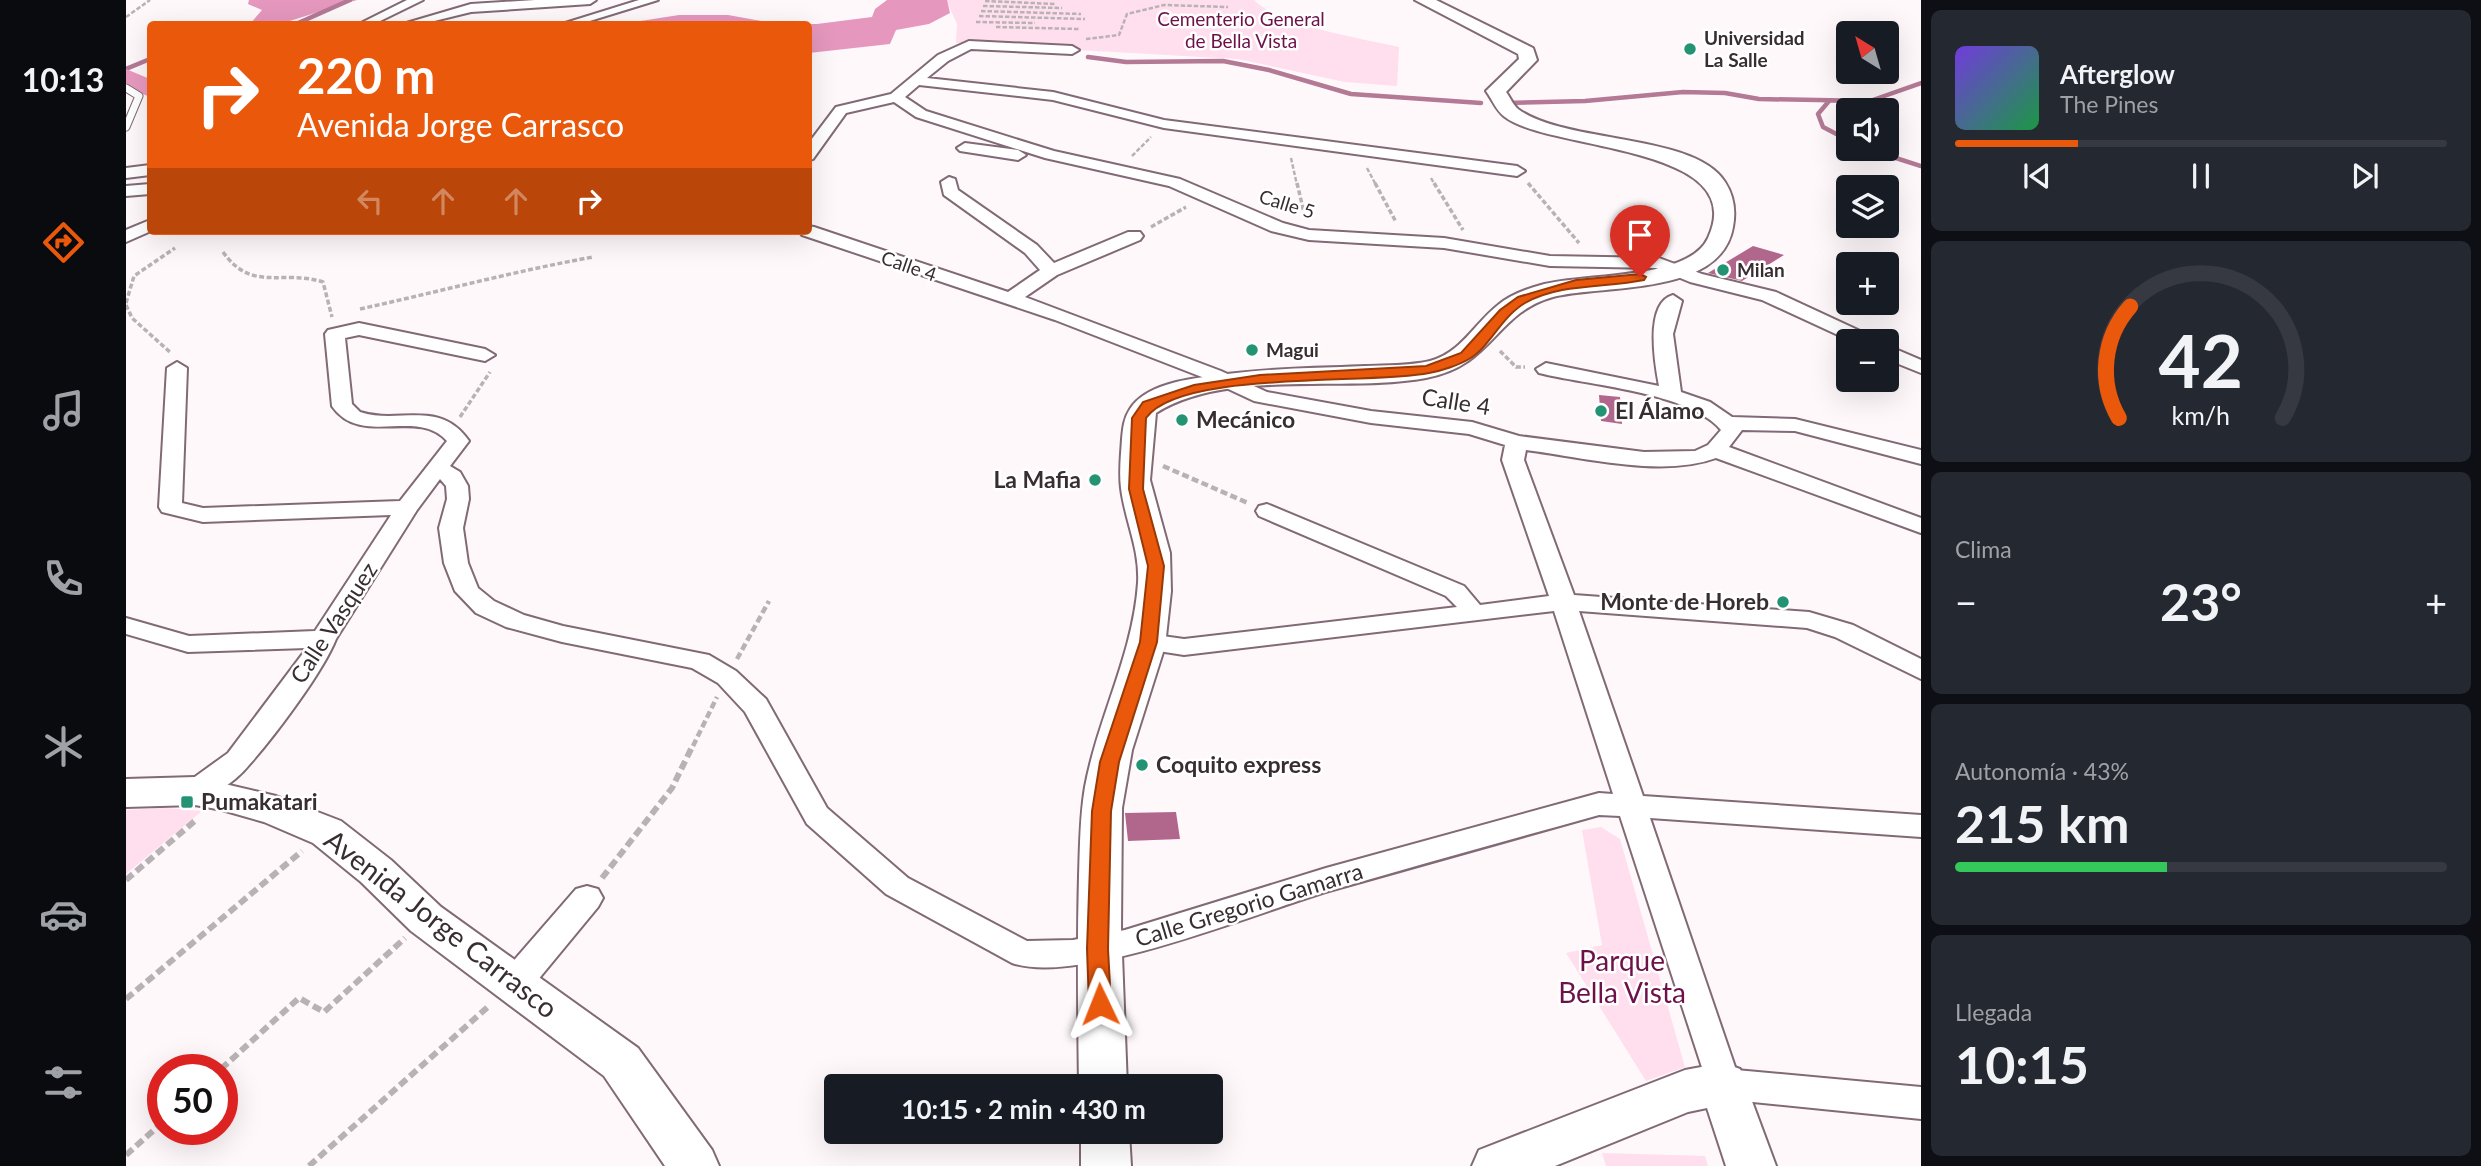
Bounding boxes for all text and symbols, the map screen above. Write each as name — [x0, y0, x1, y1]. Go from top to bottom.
park label: Cementerio General de Bella Vista — [1157, 7, 1325, 52]
north arrow — [1836, 21, 1899, 84]
map controls — [1836, 21, 1899, 392]
place label: Universidad La Salle — [1704, 26, 1805, 71]
marker: Universidad La Salle — [1682, 41, 1698, 57]
text: 220 m — [297, 46, 435, 104]
icon: right — [182, 49, 273, 140]
text: Afterglow — [2060, 58, 2175, 90]
text: 10:13 — [22, 60, 104, 99]
text: The Pines — [2060, 90, 2158, 118]
button: sound — [1836, 98, 1899, 161]
text: Avenida Jorge Carrasco — [297, 105, 624, 144]
icon: previous — [2018, 157, 2056, 195]
icon: pause — [2182, 157, 2220, 195]
icon: next — [2346, 157, 2384, 195]
button: layers — [1836, 175, 1899, 238]
icon: left — [351, 182, 389, 220]
icon: ahead — [424, 182, 462, 220]
icon: ahead — [497, 182, 535, 220]
icon: right — [570, 182, 608, 220]
street label: Calle 5 — [1257, 184, 1318, 223]
pin — [1610, 205, 1670, 277]
icon: arrive — [1621, 216, 1659, 254]
icon: directions — [39, 218, 88, 267]
street label: Calle 4 — [878, 245, 940, 286]
button: + — [1836, 252, 1899, 315]
place label: Milan — [1737, 258, 1785, 281]
marker: Milan — [1715, 262, 1731, 278]
text: 42 — [2159, 316, 2243, 404]
button: − — [1836, 329, 1899, 392]
place label: Magui — [1266, 338, 1319, 361]
marker: Magui — [1244, 342, 1260, 358]
street label: Calle 4 — [1420, 382, 1492, 420]
icon: music — [39, 386, 88, 435]
place label: El Álamo — [1615, 396, 1705, 424]
text: km/h — [2172, 400, 2230, 430]
marker: El Álamo — [1593, 403, 1609, 419]
place label: Mecánico — [1196, 405, 1295, 433]
marker: Mecánico — [1174, 412, 1190, 428]
place label: La Mafia — [993, 465, 1081, 493]
marker: La Mafia — [1087, 472, 1103, 488]
text: Clima — [1955, 535, 2012, 563]
icon: phone — [39, 554, 88, 603]
street label: Calle Vasquez — [284, 557, 383, 688]
text: 23° — [2160, 570, 2242, 632]
text: − — [1955, 579, 1977, 625]
text: + — [2425, 579, 2447, 625]
place label: Monte de Horeb — [1600, 587, 1769, 615]
marker: Monte de Horeb — [1775, 594, 1791, 610]
icon: climate — [39, 722, 88, 771]
place label: Coquito express — [1156, 750, 1321, 778]
marker: Coquito express — [1134, 757, 1150, 773]
text: Autonomía · 43% — [1955, 757, 2129, 785]
place label: Pumakatari — [201, 787, 318, 815]
text: 215 km — [1955, 792, 2129, 854]
marker: Pumakatari — [179, 794, 195, 810]
street label: Avenida Jorge Carrasco — [318, 822, 565, 1025]
street label: Calle Gregorio Gamarra — [1132, 856, 1366, 952]
icon: car — [39, 890, 88, 939]
park label: Parque Bella Vista — [1558, 943, 1686, 1009]
position arrow — [1063, 967, 1137, 1041]
text: Llegada — [1955, 998, 2032, 1026]
text: 10:15 — [1955, 1033, 2089, 1095]
speed limit sign: 50 — [147, 1054, 238, 1145]
icon: filters — [39, 1058, 88, 1107]
text: 10:15 · 2 min · 430 m — [901, 1093, 1146, 1125]

